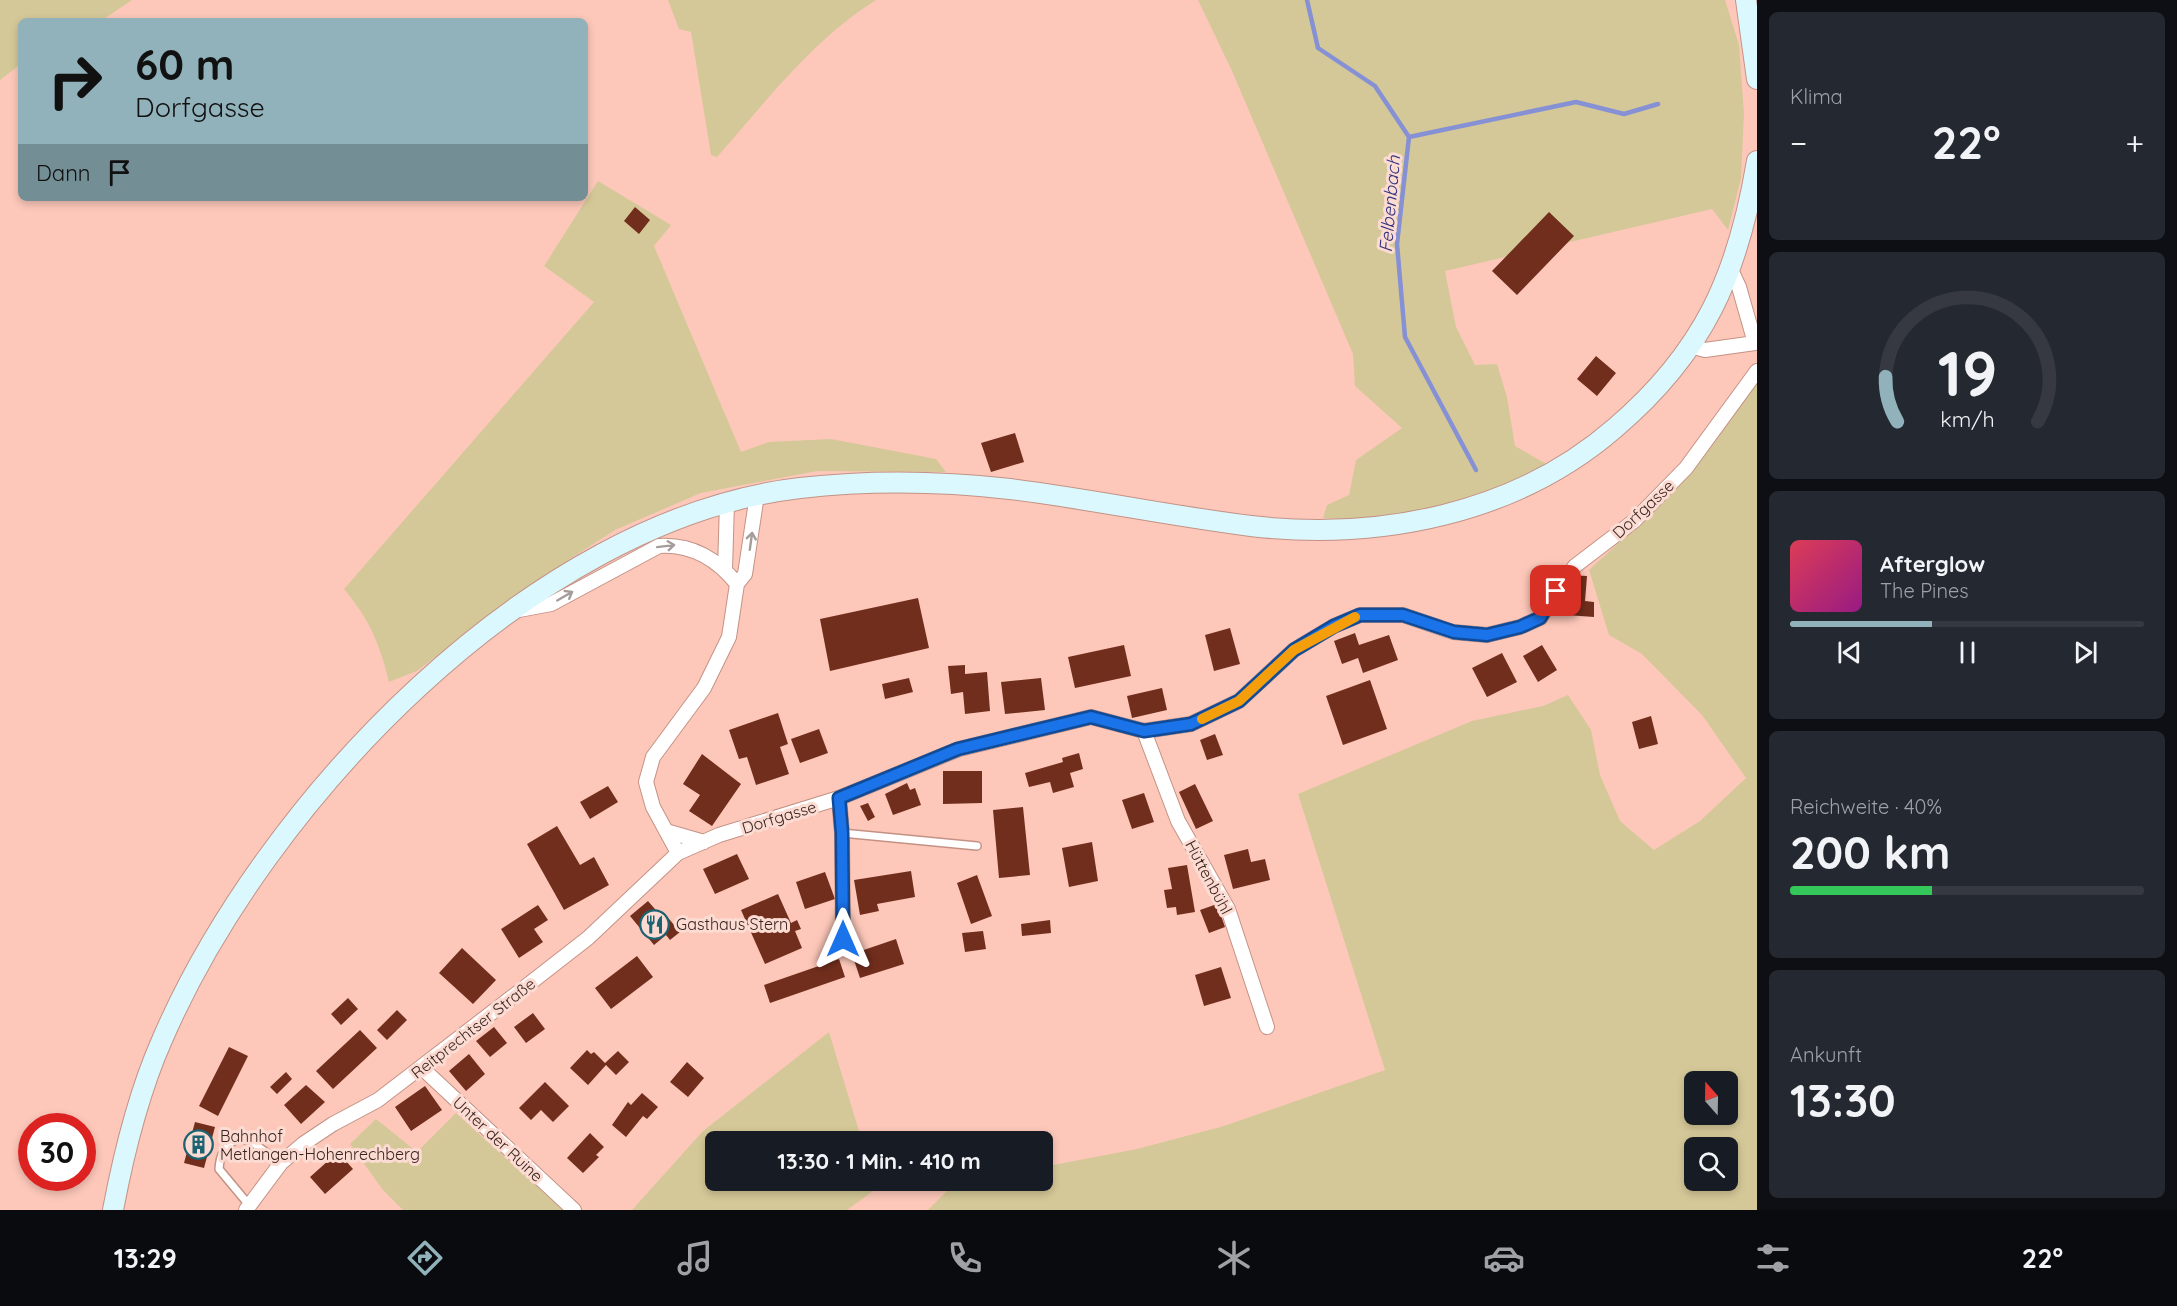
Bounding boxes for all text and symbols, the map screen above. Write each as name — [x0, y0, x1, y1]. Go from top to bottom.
text: 60 m — [135, 38, 235, 91]
icon: right — [36, 42, 114, 120]
text: Klima — [1790, 84, 1843, 109]
text: Dorfgasse — [135, 90, 265, 124]
text: 22° — [1932, 114, 2001, 170]
text: − — [1790, 122, 1807, 163]
text: + — [2125, 122, 2144, 163]
water label: Felbenbach — [1374, 154, 1405, 253]
icon: arrive — [103, 156, 136, 189]
text: Dann — [36, 159, 91, 187]
text: 19 — [1937, 335, 1997, 413]
text: km/h — [1940, 407, 1994, 433]
street label: Dorfgasse — [1608, 475, 1678, 543]
one-way arrow — [746, 532, 757, 552]
one-way arrow — [656, 541, 675, 552]
text: Afterglow — [1880, 550, 1985, 578]
pin — [1530, 565, 1581, 616]
icon: arrive — [1539, 574, 1572, 607]
text: The Pines — [1880, 578, 1969, 603]
one-way arrow — [556, 590, 573, 602]
icon: previous — [1833, 636, 1866, 669]
icon: pause — [1951, 636, 1984, 669]
icon: next — [2069, 636, 2102, 669]
text: Reichweite · 40% — [1790, 794, 1942, 819]
street label: Dorfgasse — [739, 796, 819, 838]
text: 200 km — [1790, 824, 1951, 880]
street label: Hüttenbühl — [1181, 836, 1237, 918]
position arrow — [811, 907, 875, 971]
restaurant icon: Gasthaus Stern — [639, 908, 671, 940]
place label: Gasthaus Stern — [676, 914, 788, 934]
street label: Reitprechtser Straße — [407, 973, 539, 1083]
text: Ankunft — [1790, 1042, 1862, 1067]
north arrow — [1684, 1071, 1738, 1125]
map controls — [1684, 1071, 1738, 1191]
text: 13:30 — [1790, 1072, 1896, 1128]
street label: Unter der Ruine — [449, 1092, 547, 1186]
speed limit sign: 30 — [18, 1113, 96, 1191]
place label: Bahnhof Metlangen-Hohenrechberg — [220, 1126, 420, 1164]
building icon: Bahnhof Metlangen-Hohenrechberg — [183, 1129, 215, 1161]
button: search — [1684, 1137, 1738, 1191]
text: 13:30 · 1 Min. · 410 m — [777, 1147, 981, 1175]
icon: directions — [404, 1237, 446, 1279]
icon: music — [674, 1237, 716, 1279]
icon: phone — [944, 1237, 986, 1279]
icon: climate — [1213, 1237, 1255, 1279]
icon: car — [1483, 1237, 1525, 1279]
icon: filters — [1752, 1237, 1794, 1279]
text: 13:29 — [114, 1241, 177, 1275]
text: 22° — [2022, 1241, 2063, 1275]

